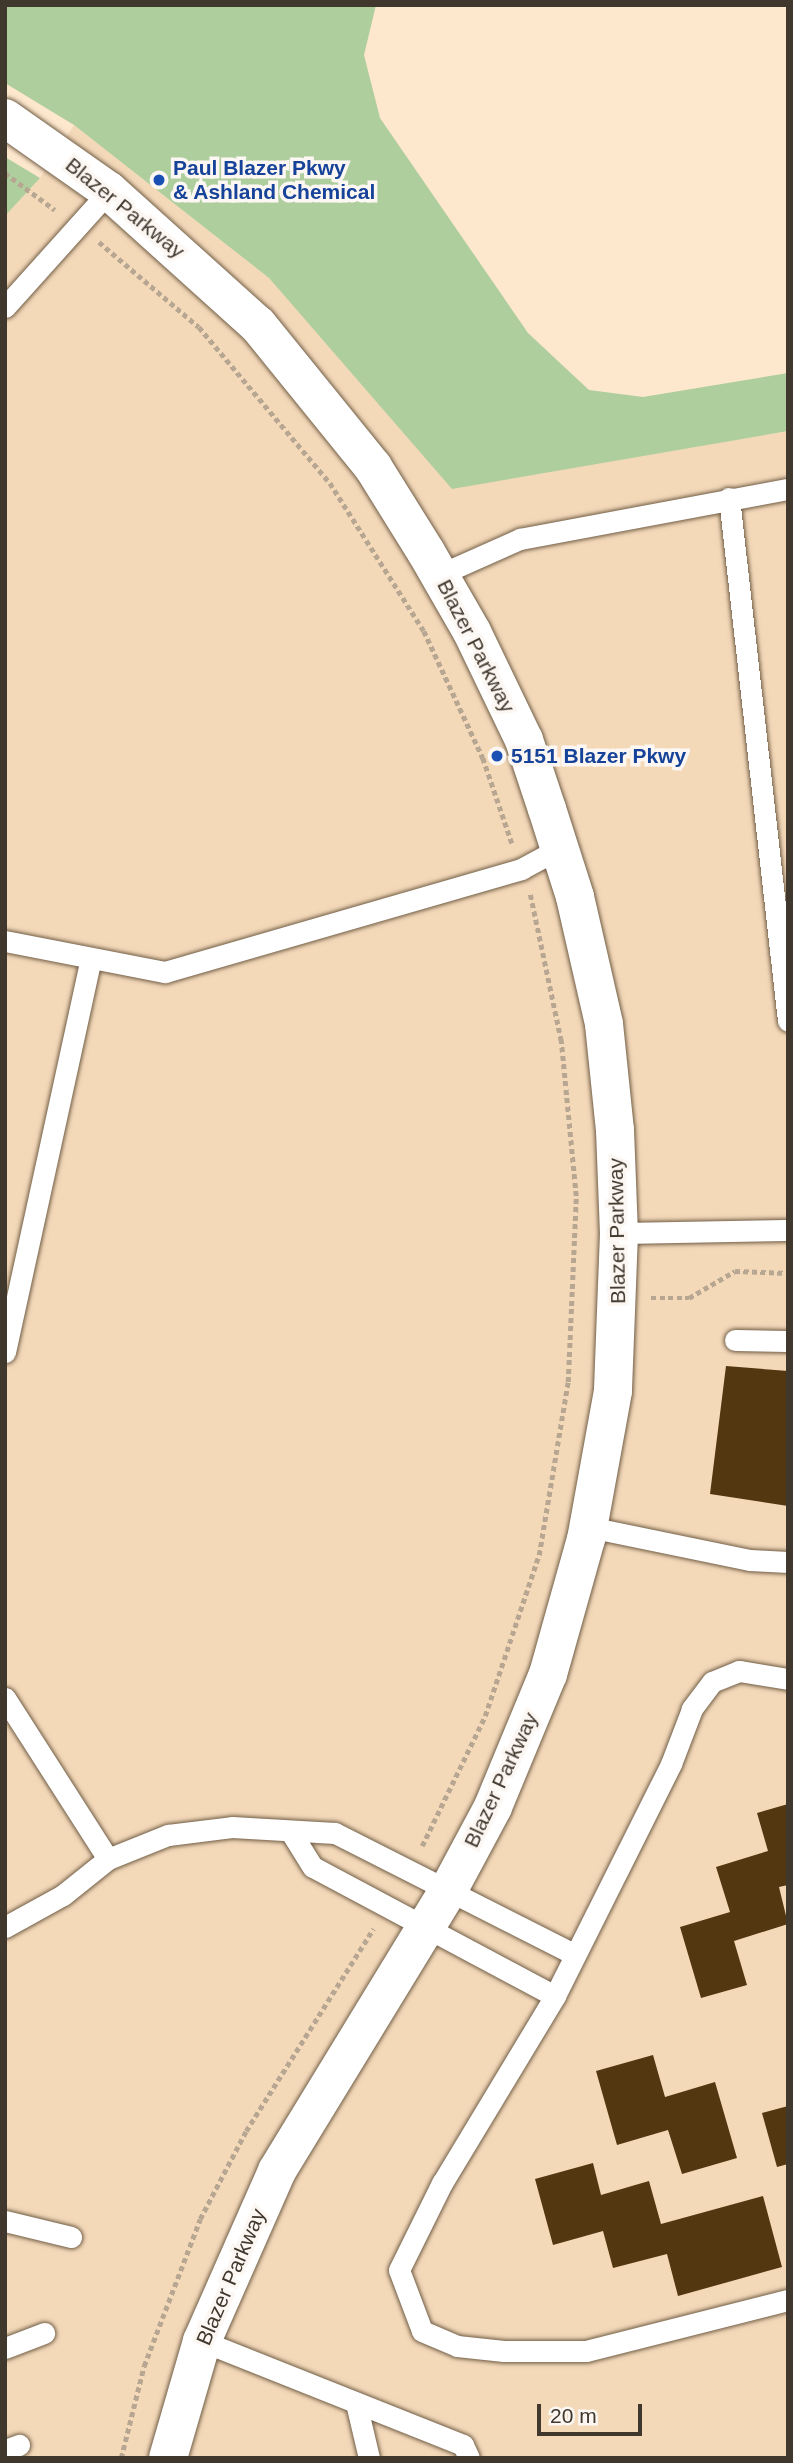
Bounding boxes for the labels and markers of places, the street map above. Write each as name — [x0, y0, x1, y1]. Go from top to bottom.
place label: Paul Blazer Pkwy & Ashland Chemical — [173, 155, 376, 205]
marker: Paul Blazer Pkwy & Ashland Chemical — [151, 172, 167, 188]
place label: 5151 Blazer Pkwy — [511, 743, 686, 769]
marker: 5151 Blazer Pkwy — [489, 748, 505, 764]

